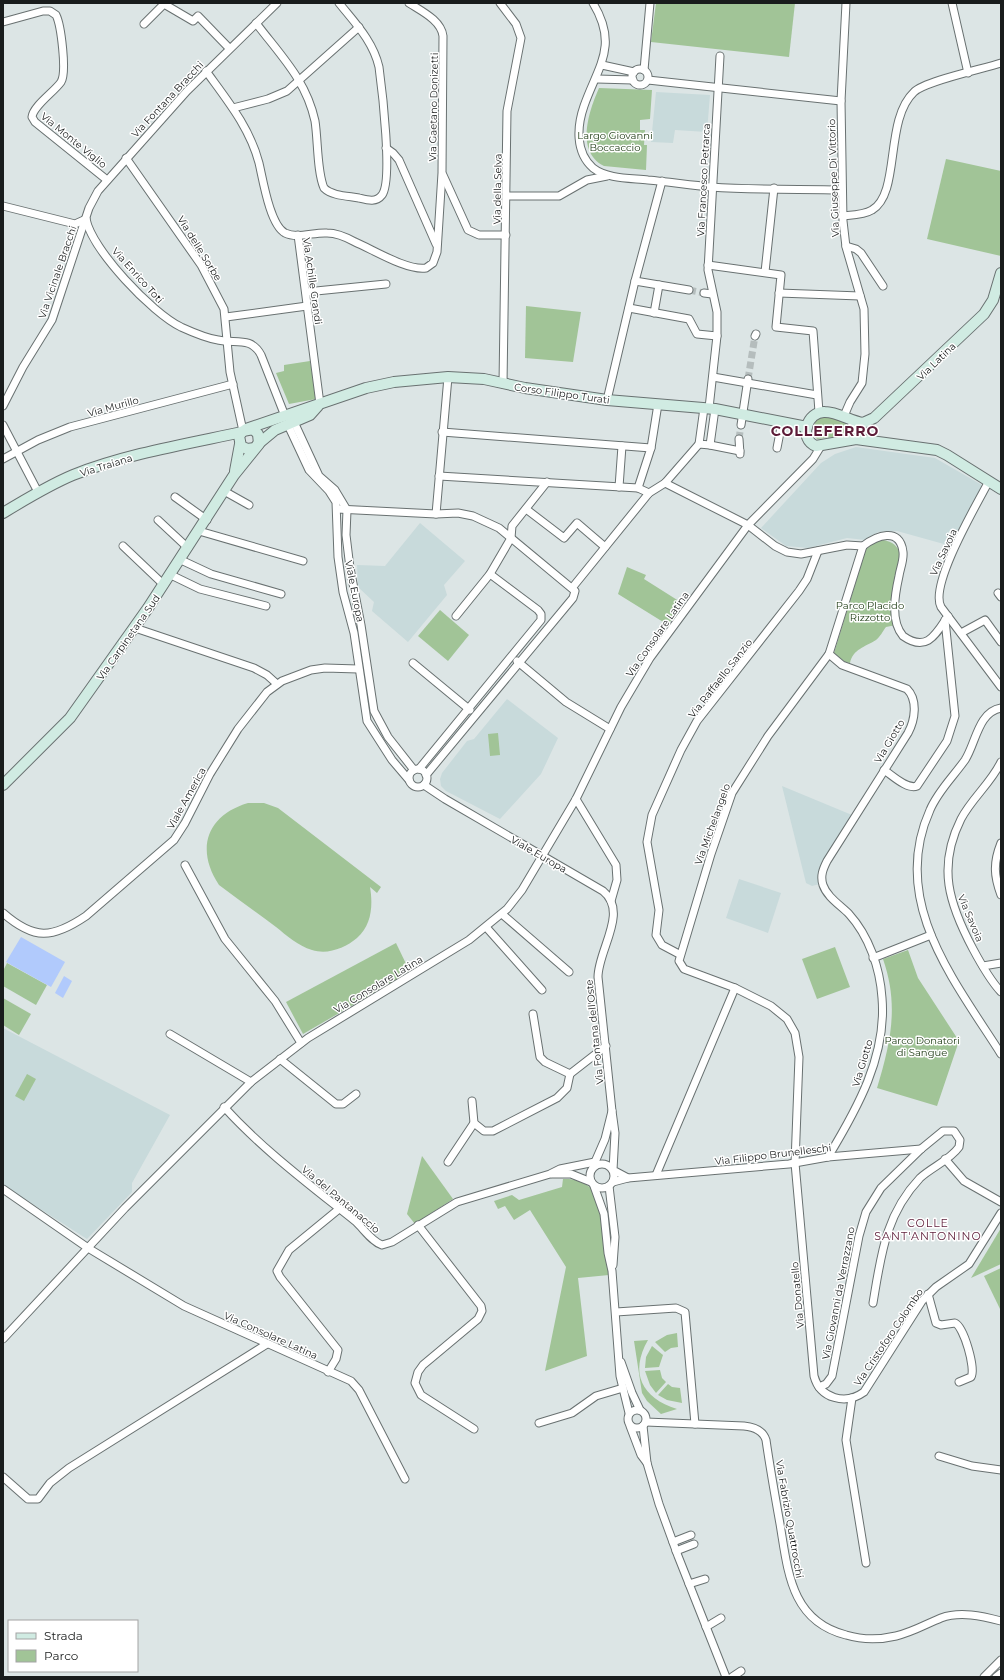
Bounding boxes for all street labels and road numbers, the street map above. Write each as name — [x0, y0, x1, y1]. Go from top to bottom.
street label: Via Gaetano Donizetti — [426, 52, 441, 162]
street label: Via Fontana Bracchi — [129, 58, 206, 140]
street label: Via Monte Viglio — [38, 110, 109, 171]
street label: Via Giuseppe Di Vittorio — [825, 119, 842, 237]
street label: Via Francesco Petrarca — [694, 123, 713, 237]
street label: Via della Selva — [490, 154, 505, 224]
street label: Via delle Sorbe — [174, 213, 225, 283]
street label: Via Vicinale Bracchi — [35, 224, 79, 320]
street label: Via Achille Grandi — [300, 237, 325, 325]
street label: Via Enrico Toti — [109, 245, 166, 306]
street label: Via Latina — [914, 340, 959, 383]
street label: Corso Filippo Turati — [513, 380, 611, 407]
street label: Via Murillo — [86, 393, 140, 420]
street label: Via Traiana — [78, 451, 134, 480]
street label: Via Savoia — [927, 527, 960, 578]
street label: Viale Europa — [342, 559, 367, 623]
street label: Via Consolare Latina — [623, 589, 692, 680]
street label: Via Carpinetana Sud — [94, 592, 163, 683]
street label: Via Raffaello Sanzio — [685, 636, 755, 720]
street label: Via Giotto — [871, 717, 908, 766]
street label: Viale America — [164, 765, 209, 831]
street label: Via Michelangelo — [692, 782, 733, 867]
street label: Viale Europa — [508, 833, 569, 876]
street label: Via Savoia — [955, 893, 986, 944]
street label: Via Consolare Latina — [331, 953, 425, 1016]
street label: Via Fontana dell'Oste — [583, 979, 606, 1085]
street label: Via Giotto — [849, 1038, 876, 1088]
street label: Via Filippo Brunelleschi — [714, 1141, 832, 1168]
street label: Via del Pantanaccio — [299, 1163, 383, 1236]
street label: Via Giovanni da Verrazzano — [819, 1226, 858, 1361]
street label: Via Donatello — [788, 1261, 807, 1329]
street label: Via Cristoforo Colombo — [851, 1286, 926, 1389]
street label: Via Consolare Latina — [222, 1309, 320, 1362]
street label: Via Fabrizio Quattrocchi — [773, 1459, 806, 1579]

